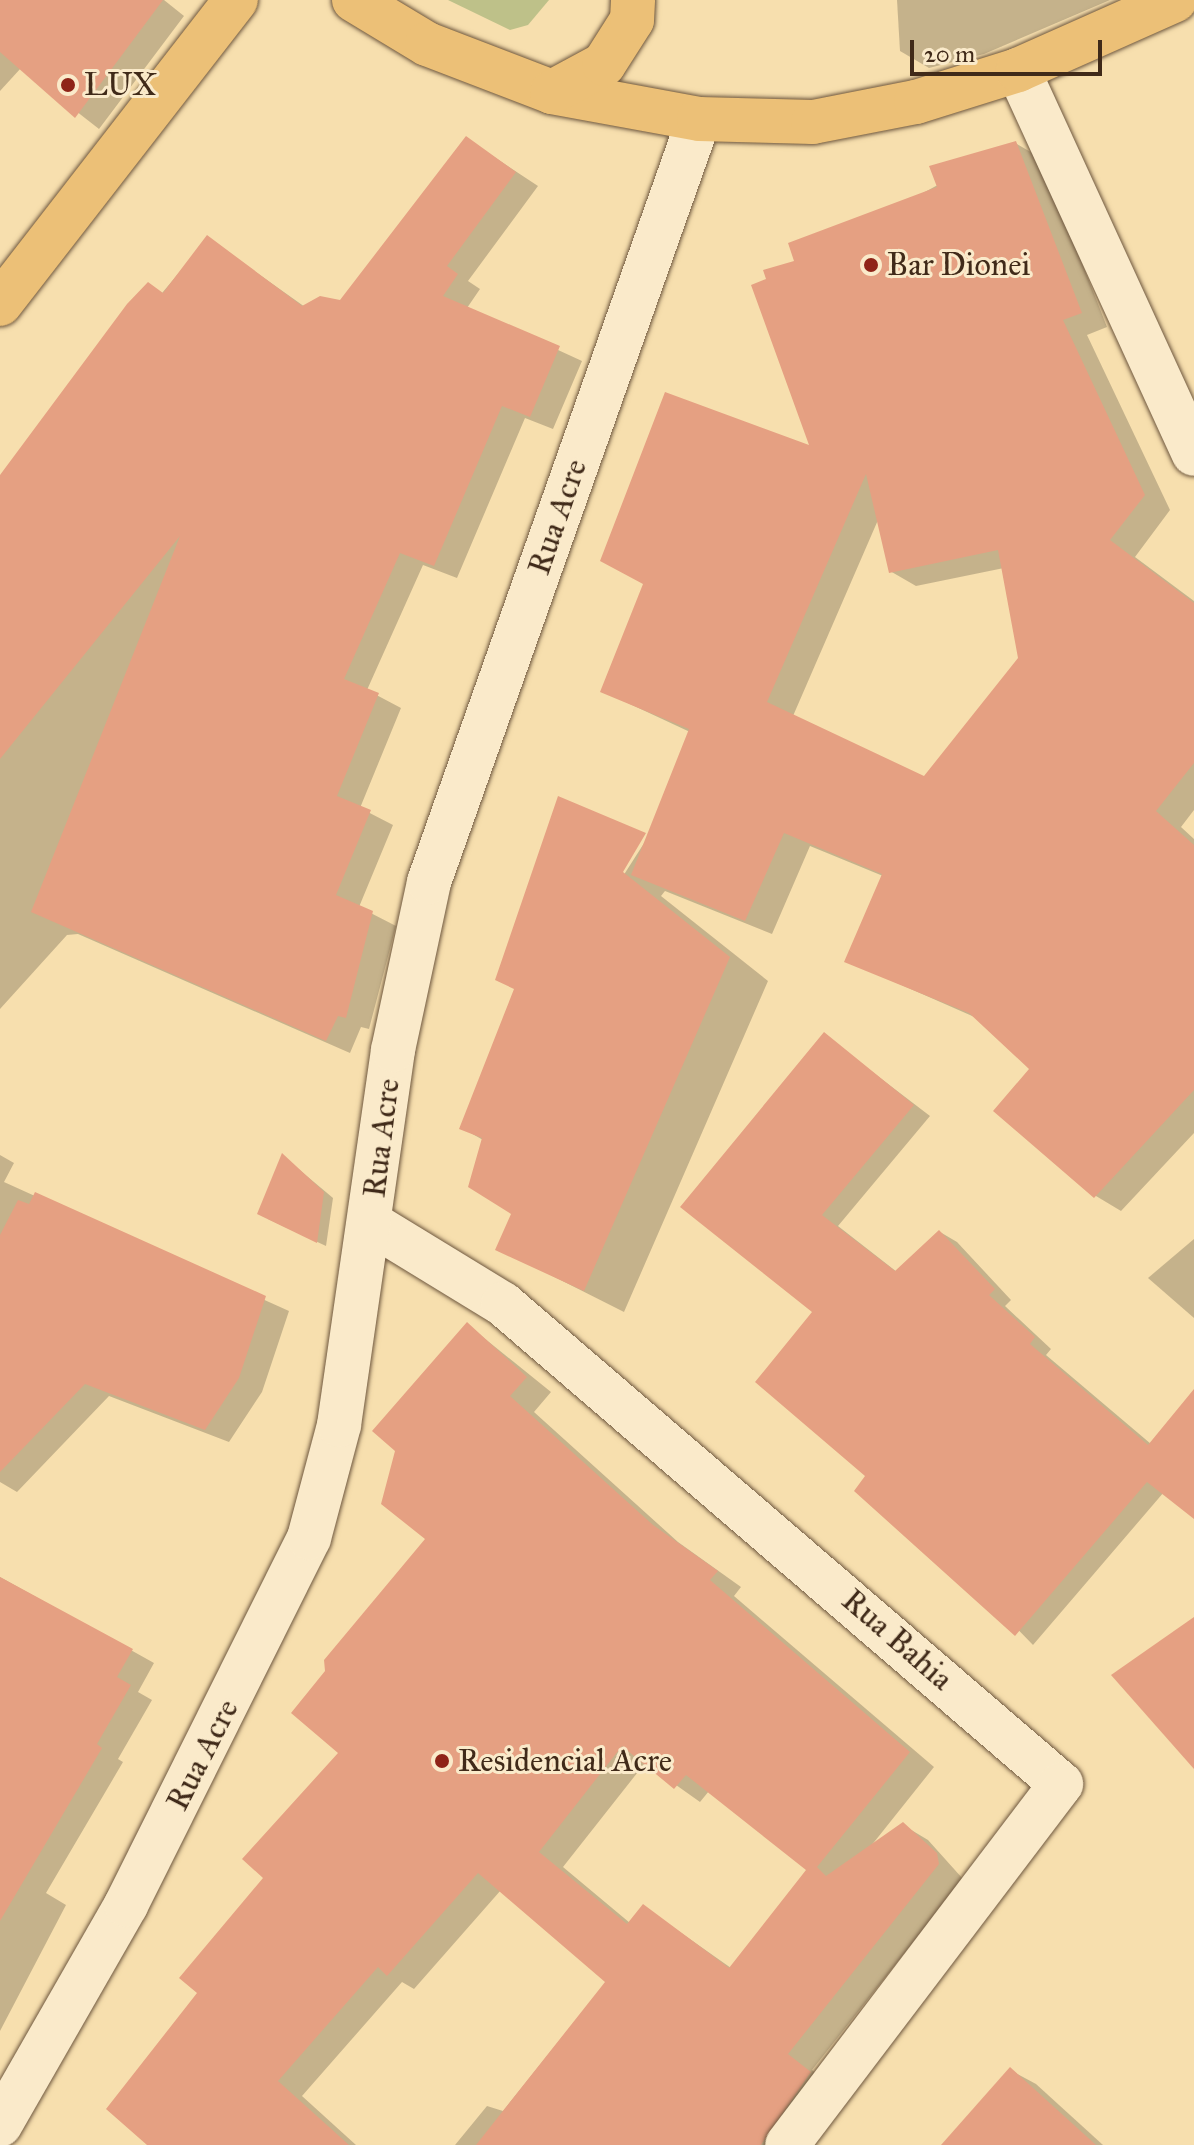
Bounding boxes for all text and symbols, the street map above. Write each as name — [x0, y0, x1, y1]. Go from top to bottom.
scale bar — [914, 24, 1106, 74]
text: 20 m — [924, 39, 975, 69]
place label: LUX — [84, 66, 157, 104]
marker: LUX — [59, 76, 77, 94]
place label: Bar Dionei — [887, 246, 1030, 284]
marker: Bar Dionei — [862, 256, 880, 274]
street label: Rua Acre — [520, 454, 596, 580]
street label: Rua Acre — [356, 1076, 408, 1200]
street label: Rua Bahia — [834, 1581, 960, 1699]
street label: Rua Acre — [159, 1693, 247, 1817]
place label: Residencial Acre — [458, 1742, 672, 1780]
marker: Residencial Acre — [433, 1752, 451, 1770]

